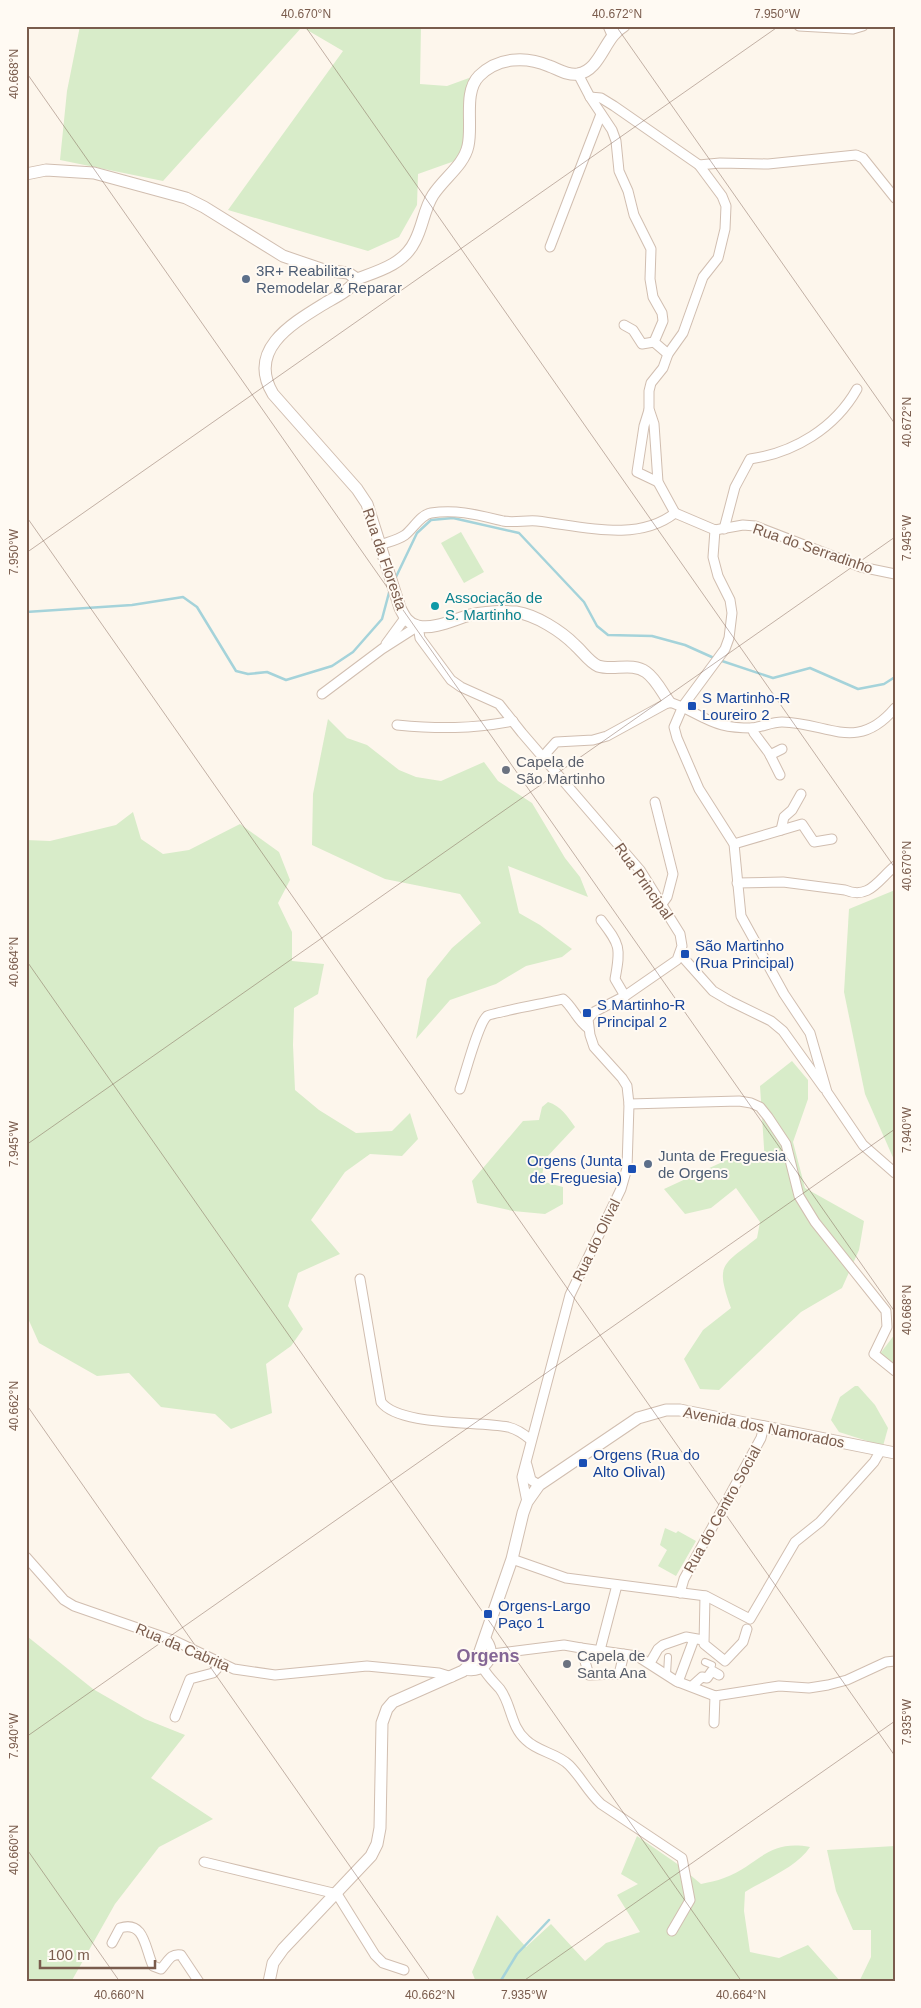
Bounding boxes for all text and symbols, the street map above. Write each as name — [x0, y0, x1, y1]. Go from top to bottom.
text: 40.670°N — [281, 7, 331, 21]
text: 40.672°N — [592, 7, 642, 21]
text: 7.950°W — [754, 7, 801, 21]
text: 40.668°N — [7, 49, 21, 99]
place label: 3R+ Reabilitar, Remodelar & Reparar — [256, 262, 402, 296]
marker: 3R+ Reabilitar, Remodelar & Reparar — [240, 273, 252, 285]
text: 40.672°N — [900, 397, 914, 447]
street label: Rua da Floresta — [360, 506, 411, 613]
text: 7.945°W — [900, 514, 914, 561]
street label: Rua do Serradinho — [751, 519, 875, 577]
text: 7.950°W — [7, 528, 21, 575]
place label: Associação de S. Martinho — [445, 589, 543, 623]
marker: Associação de S. Martinho — [429, 600, 441, 612]
place label: S Martinho-R Loureiro 2 — [702, 689, 791, 723]
marker: S Martinho-R Loureiro 2 — [686, 700, 698, 712]
place label: Capela de São Martinho — [516, 753, 605, 787]
marker: Capela de São Martinho — [500, 764, 512, 776]
street label: Rua Principal — [611, 840, 677, 922]
text: 40.670°N — [900, 841, 914, 891]
text: 40.664°N — [7, 937, 21, 987]
place label: São Martinho (Rua Principal) — [695, 937, 794, 971]
marker: São Martinho (Rua Principal) — [679, 948, 691, 960]
place label: S Martinho-R Principal 2 — [597, 996, 686, 1030]
marker: S Martinho-R Principal 2 — [581, 1007, 593, 1019]
text: 7.940°W — [900, 1106, 914, 1153]
text: 7.945°W — [7, 1120, 21, 1167]
place label: Junta de Freguesia de Orgens — [658, 1147, 787, 1181]
place label: Orgens (Junta de Freguesia) — [527, 1152, 623, 1186]
marker: Junta de Freguesia de Orgens — [642, 1158, 654, 1170]
marker: Orgens (Junta de Freguesia) — [626, 1163, 638, 1175]
street label: Rua do Olival — [569, 1196, 623, 1284]
text: 40.668°N — [900, 1285, 914, 1335]
text: 40.662°N — [7, 1381, 21, 1431]
street label: Avenida dos Namorados — [682, 1403, 846, 1451]
street label: Rua do Centro Social — [680, 1443, 764, 1575]
place label: Orgens (Rua do Alto Olival) — [593, 1446, 700, 1480]
marker: Orgens (Rua do Alto Olival) — [577, 1457, 589, 1469]
place label: Orgens-Largo Paço 1 — [498, 1597, 591, 1631]
marker: Orgens-Largo Paço 1 — [482, 1608, 494, 1620]
street label: Rua da Cabrita — [133, 1619, 233, 1675]
district label: Orgens — [456, 1646, 520, 1666]
place label: Capela de Santa Ana — [577, 1647, 647, 1681]
marker: Capela de Santa Ana — [561, 1658, 573, 1670]
text: 7.935°W — [900, 1698, 914, 1745]
text: 7.940°W — [7, 1712, 21, 1759]
text: 40.660°N — [7, 1825, 21, 1875]
scale bar — [40, 1938, 155, 1970]
text: 100 m — [48, 1946, 90, 1963]
text: 40.660°N — [94, 1988, 144, 2002]
text: 40.662°N — [405, 1988, 455, 2002]
text: 7.935°W — [501, 1988, 548, 2002]
text: 40.664°N — [716, 1988, 766, 2002]

